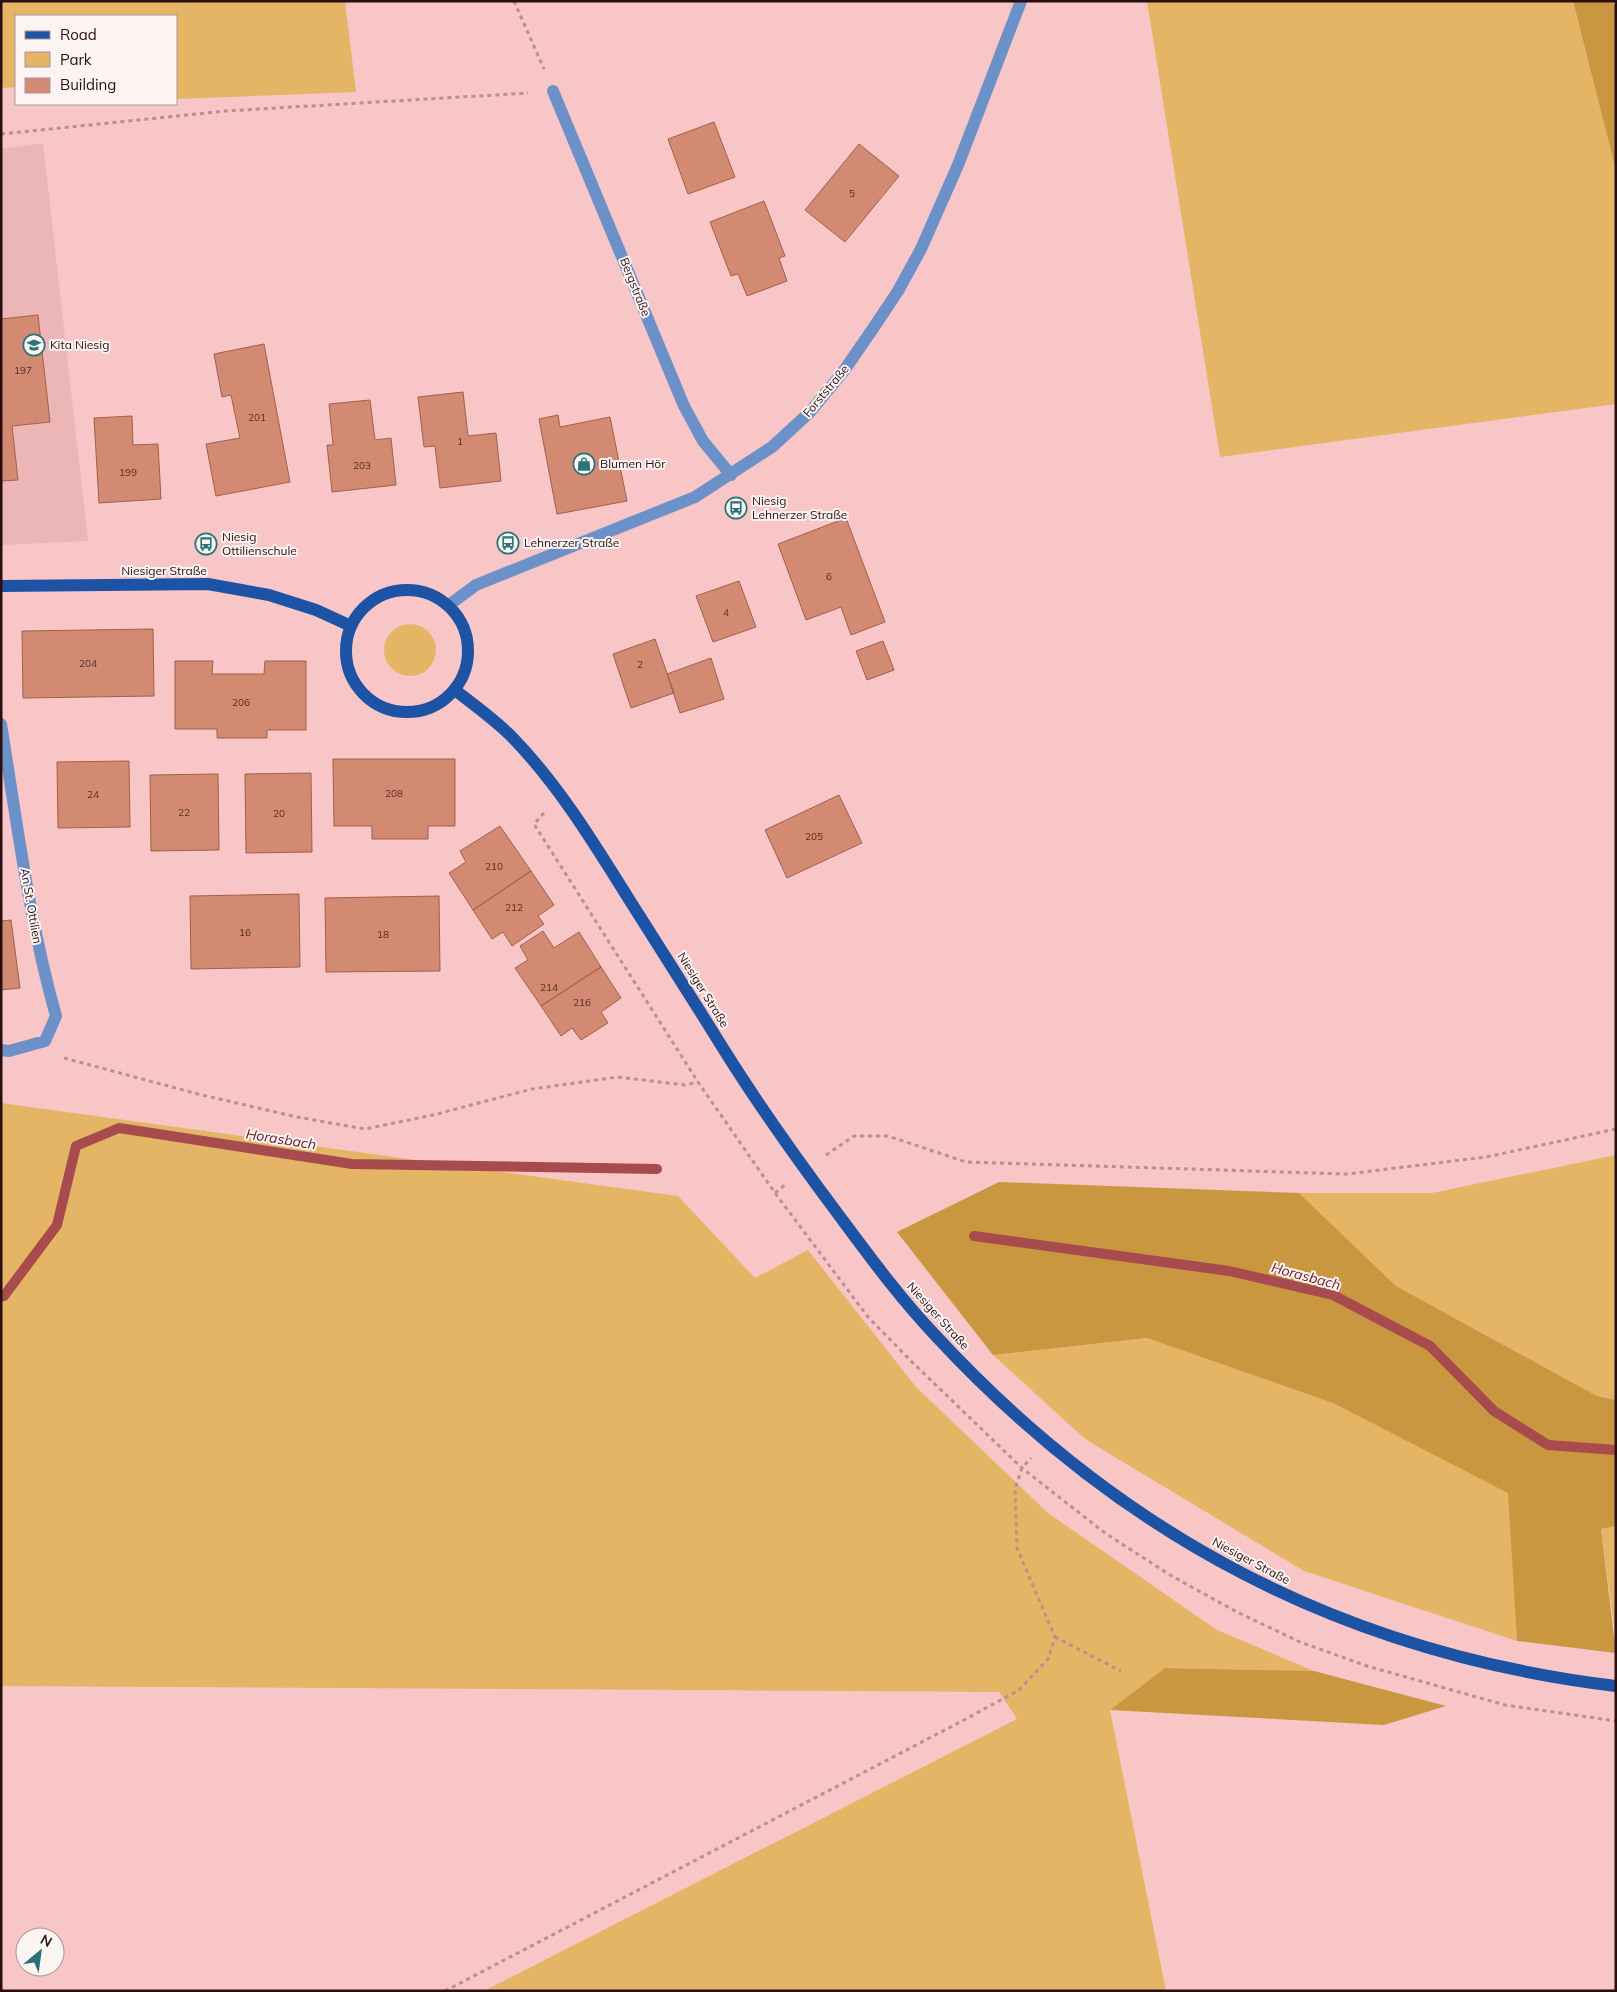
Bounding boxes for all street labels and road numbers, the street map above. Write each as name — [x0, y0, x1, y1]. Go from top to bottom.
street label: Bergstraße — [617, 255, 654, 318]
street label: Forststraße — [799, 362, 852, 420]
street label: Niesiger Straße — [121, 563, 207, 578]
street label: An St. Ottilien — [17, 867, 46, 945]
street label: Niesiger Straße — [674, 949, 732, 1030]
street label: Niesiger Straße — [904, 1279, 973, 1353]
street label: Niesiger Straße — [1210, 1534, 1293, 1587]

